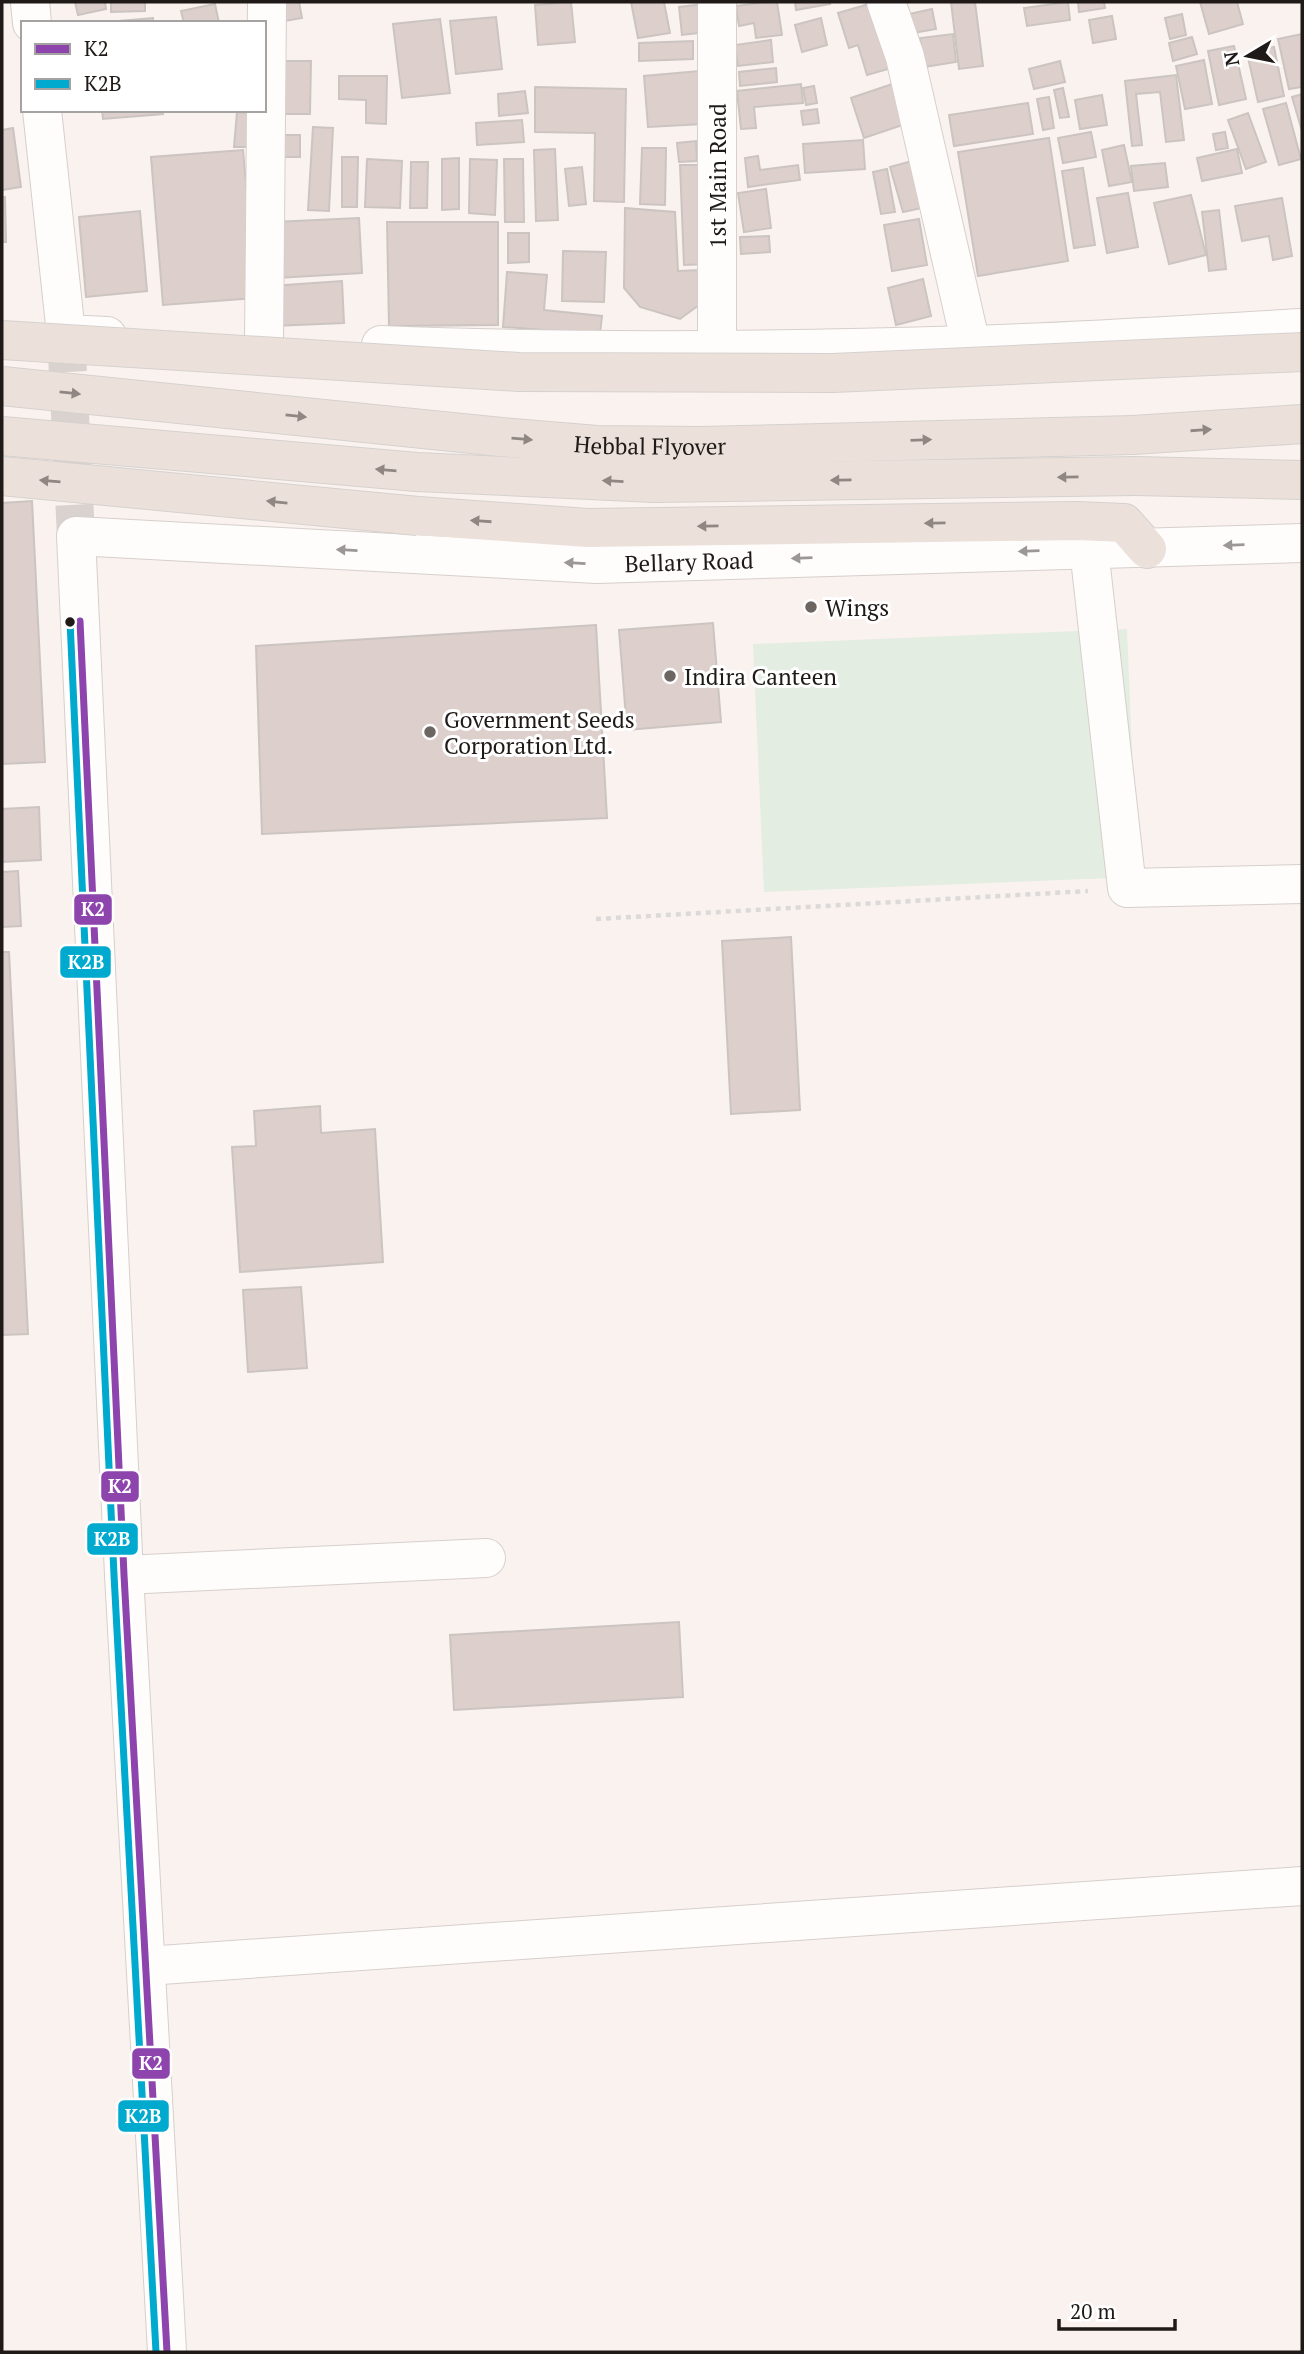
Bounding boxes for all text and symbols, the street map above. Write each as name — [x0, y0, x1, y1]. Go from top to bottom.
legend — [21, 21, 266, 112]
north arrow — [1213, 21, 1283, 91]
text: K2 — [84, 34, 109, 62]
text: N — [1217, 49, 1244, 68]
text: K2B — [84, 69, 122, 97]
street label: 1st Main Road — [702, 103, 733, 249]
one-way arrow — [59, 387, 81, 398]
one-way arrow — [285, 411, 307, 422]
one-way arrow — [1190, 425, 1212, 436]
street label: Hebbal Flyover — [573, 428, 727, 462]
one-way arrow — [512, 434, 534, 445]
one-way arrow — [910, 435, 932, 446]
one-way arrow — [375, 464, 397, 475]
one-way arrow — [1057, 471, 1079, 483]
one-way arrow — [39, 475, 61, 486]
one-way arrow — [829, 475, 851, 486]
one-way arrow — [602, 476, 624, 487]
one-way arrow — [266, 496, 288, 507]
one-way arrow — [469, 515, 491, 526]
one-way arrow — [924, 517, 946, 529]
one-way arrow — [697, 520, 719, 532]
one-way arrow — [1223, 540, 1245, 551]
street label: Bellary Road — [624, 544, 754, 579]
one-way arrow — [336, 545, 358, 556]
one-way arrow — [1018, 545, 1040, 557]
one-way arrow — [791, 552, 813, 563]
one-way arrow — [563, 557, 585, 568]
place label: Wings — [825, 592, 889, 623]
marker: Wings — [803, 599, 819, 615]
unlabelled marker — [63, 615, 77, 629]
place label: Indira Canteen — [684, 661, 837, 692]
marker: Indira Canteen — [662, 668, 678, 684]
place label: Government Seeds Corporation Ltd. — [444, 704, 635, 761]
marker: Government Seeds Corporation Ltd. — [422, 724, 438, 740]
line badge: K2 — [73, 893, 113, 926]
text: K2 — [81, 896, 105, 921]
line badge: K2B — [59, 945, 112, 979]
text: K2B — [68, 949, 104, 974]
line badge: K2 — [100, 1470, 140, 1503]
text: K2 — [108, 1473, 132, 1498]
line badge: K2B — [86, 1522, 139, 1556]
text: K2B — [94, 1526, 130, 1551]
line badge: K2 — [131, 2047, 171, 2080]
text: K2 — [139, 2050, 163, 2075]
line badge: K2B — [117, 2099, 170, 2133]
text: K2B — [125, 2103, 161, 2128]
scale bar — [1059, 2288, 1174, 2332]
text: 20 m — [1070, 2297, 1116, 2325]

